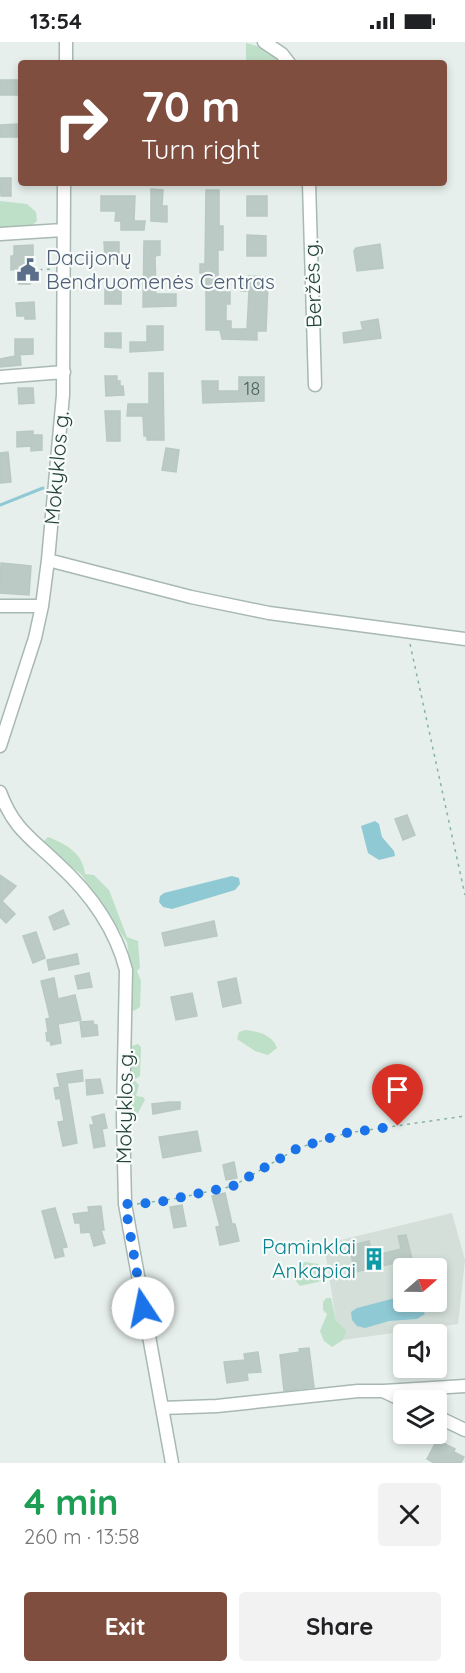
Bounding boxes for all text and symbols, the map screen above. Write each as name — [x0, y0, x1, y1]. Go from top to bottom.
text: 13:54 — [30, 7, 82, 35]
text: 70 m — [141, 80, 240, 133]
icon: right — [42, 84, 120, 162]
text: Turn right — [141, 132, 260, 166]
street label: Beržės g. — [297, 240, 327, 328]
place label: Dacijonų Bendruomenės Centras — [46, 244, 275, 294]
public building icon: Dacijonų Bendruomenės Centras — [15, 257, 41, 283]
house number: 18 — [244, 377, 260, 400]
street label: Mokyklos g. — [38, 410, 74, 526]
street label: Mokyklos g. — [110, 1050, 138, 1164]
pin — [372, 1064, 423, 1126]
icon: arrive — [381, 1073, 414, 1106]
place label: Paminklai Ankapiai — [262, 1233, 356, 1283]
building icon: Paminklai Ankapiai — [361, 1246, 387, 1272]
north arrow — [393, 1258, 447, 1312]
map controls — [393, 1258, 447, 1444]
position arrow — [111, 1276, 175, 1340]
button: sound — [393, 1324, 447, 1378]
button: layers — [393, 1390, 447, 1444]
text: 4 min — [24, 1479, 118, 1524]
button: close — [378, 1483, 441, 1546]
text: 260 m · 13:58 — [24, 1524, 140, 1549]
button: Exit — [24, 1592, 227, 1661]
button: Share — [239, 1592, 441, 1661]

